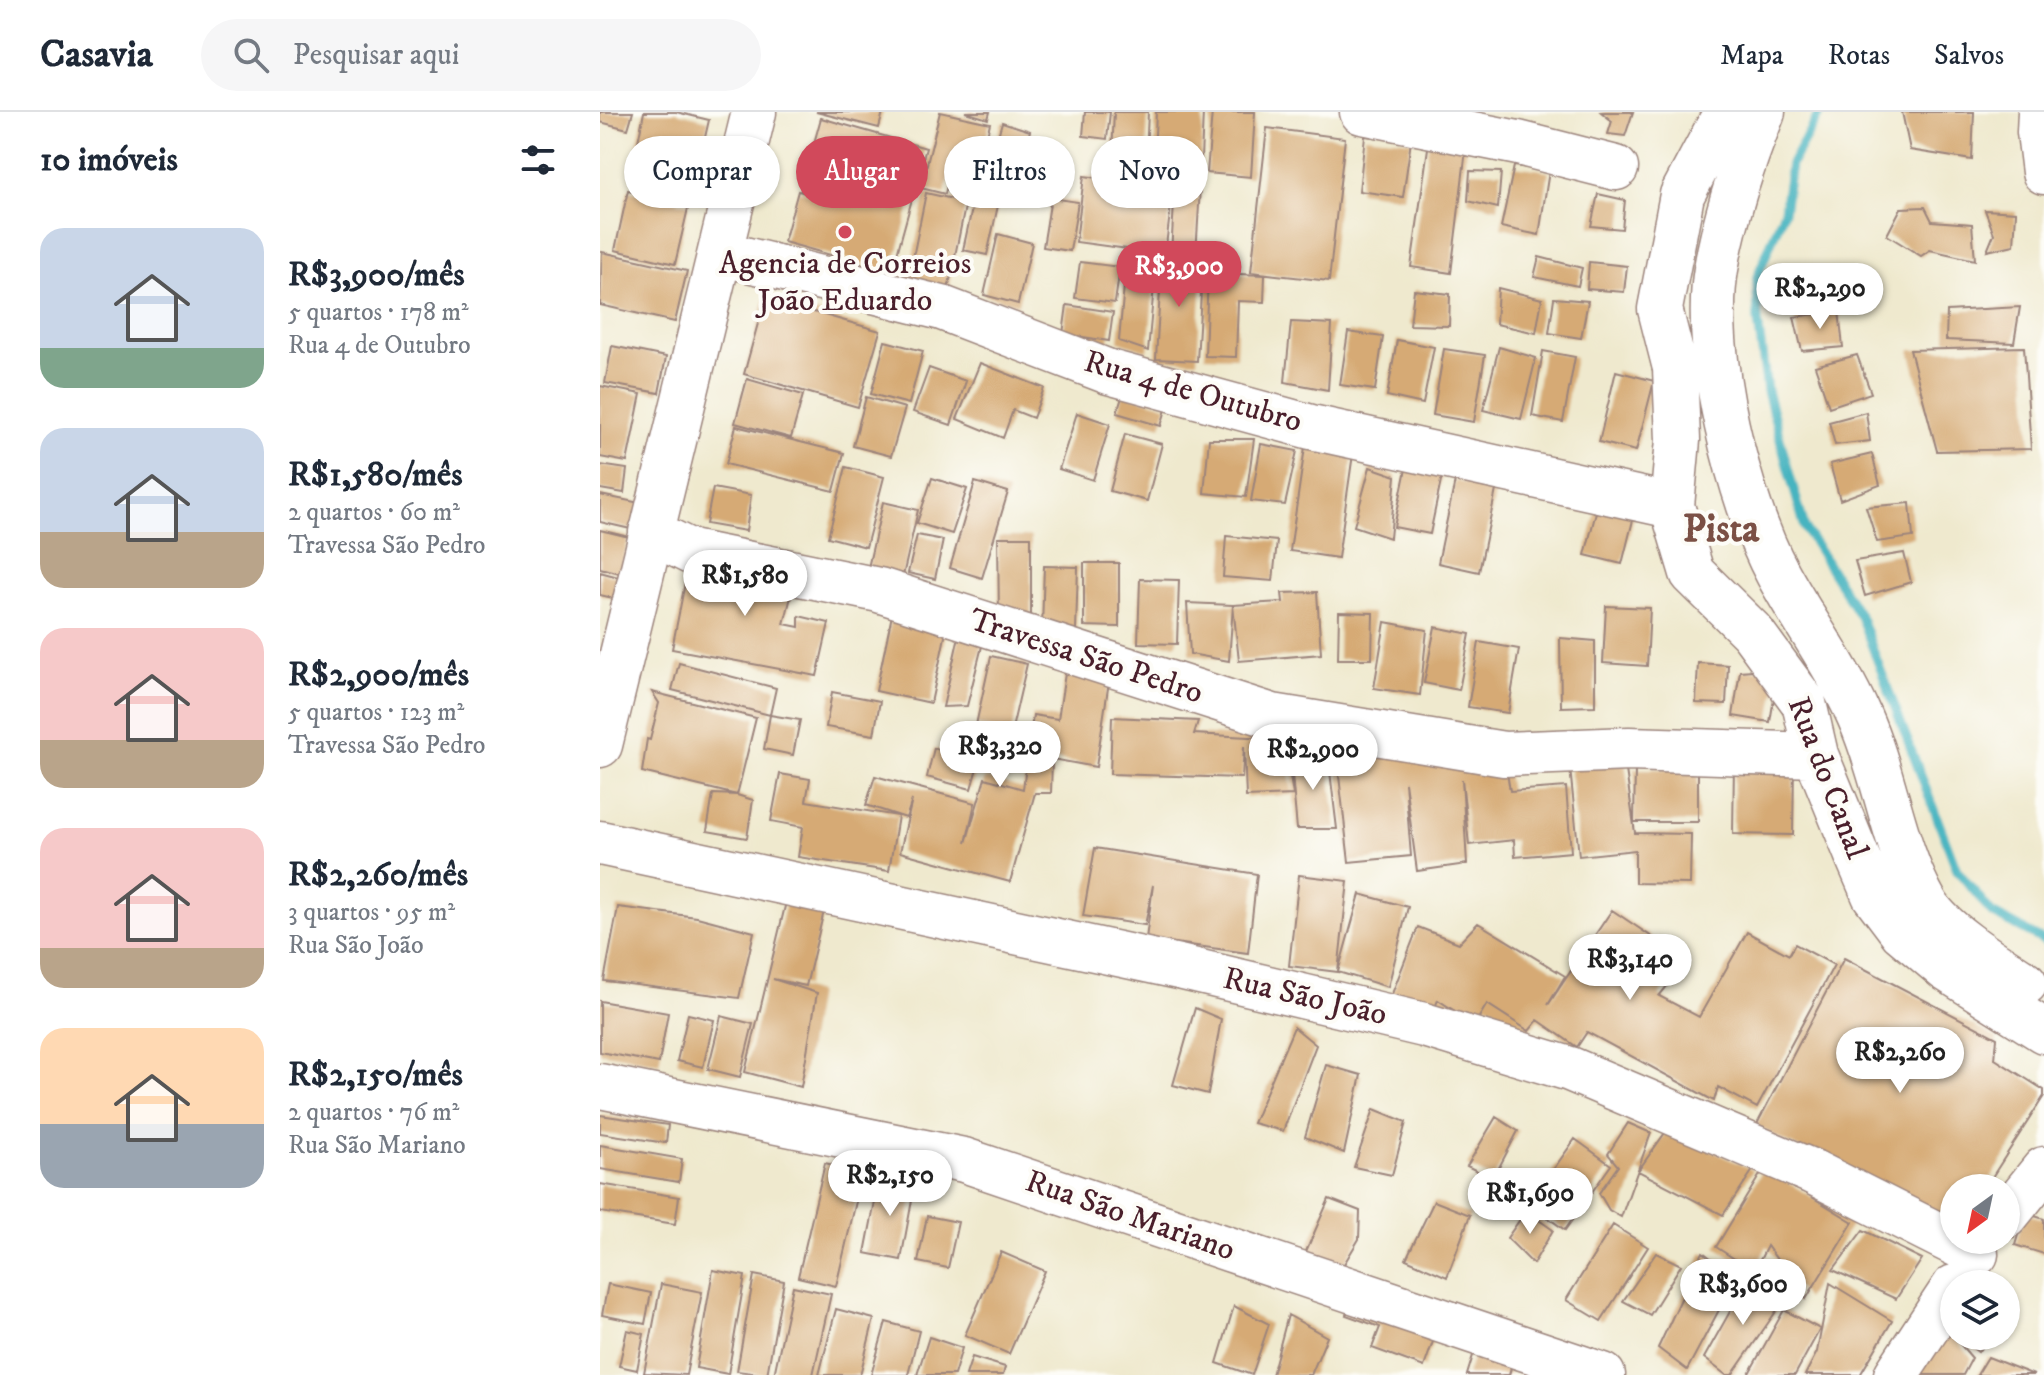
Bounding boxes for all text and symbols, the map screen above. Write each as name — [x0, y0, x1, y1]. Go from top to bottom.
search box — [201, 19, 761, 91]
text: Casavia — [40, 31, 153, 79]
icon: search — [229, 33, 273, 77]
text: Pesquisar aqui — [293, 37, 459, 74]
text: Mapa — [1720, 38, 1784, 73]
text: Rotas — [1828, 38, 1890, 73]
text: Salvos — [1934, 38, 2004, 73]
chip: Comprar — [624, 136, 780, 208]
chip: Alugar — [796, 136, 928, 208]
chip: Filtros — [944, 136, 1075, 208]
chip: Novo — [1091, 136, 1208, 208]
icon: filters — [516, 138, 560, 182]
text: 10 imóveis — [40, 139, 178, 181]
marker: Agencia de Correios João Eduardo — [836, 223, 854, 241]
pin: R$3,900 — [1105, 241, 1253, 309]
place label: Agencia de Correios João Eduardo — [719, 244, 971, 321]
text: R$3,900 — [1134, 250, 1224, 283]
text: R$3,900/mês — [288, 254, 465, 296]
icon: home — [104, 260, 200, 356]
pin: R$2,290 — [1746, 263, 1894, 331]
text: R$2,290 — [1774, 272, 1866, 305]
text: 5 quartos · 178 m² — [288, 296, 469, 329]
text: Rua 4 de Outubro — [288, 329, 471, 362]
street label: Rua 4 de Outubro — [1079, 342, 1307, 442]
text: R$1,580/mês — [288, 454, 463, 496]
icon: home — [104, 460, 200, 556]
text: 2 quartos · 60 m² — [288, 496, 460, 529]
district label: Pista — [1683, 505, 1760, 555]
text: Travessa São Pedro — [288, 529, 485, 562]
pin: R$1,580 — [671, 550, 819, 618]
text: R$1,580 — [701, 559, 789, 592]
street label: Travessa São Pedro — [964, 600, 1208, 714]
text: R$2,900/mês — [288, 654, 469, 696]
icon: home — [104, 660, 200, 756]
street label: Rua do Canal — [1778, 691, 1876, 865]
text: 5 quartos · 123 m² — [288, 696, 464, 729]
pin: R$3,320 — [926, 721, 1074, 789]
pin: R$2,900 — [1239, 724, 1387, 792]
text: Travessa São Pedro — [288, 729, 485, 762]
text: R$3,320 — [958, 730, 1042, 763]
text: R$2,900 — [1267, 733, 1359, 766]
text: R$2,260/mês — [288, 854, 468, 896]
icon: home — [104, 860, 200, 956]
text: 3 quartos · 95 m² — [288, 896, 455, 929]
text: Rua São João — [288, 929, 424, 962]
pin: R$3,140 — [1556, 934, 1704, 1002]
text: R$3,140 — [1587, 943, 1673, 976]
street label: Rua São João — [1219, 959, 1391, 1035]
pin: R$2,260 — [1826, 1027, 1974, 1095]
text: R$2,260 — [1854, 1036, 1946, 1069]
text: R$2,150/mês — [288, 1054, 463, 1096]
icon: home — [104, 1060, 200, 1156]
text: 2 quartos · 76 m² — [288, 1096, 459, 1129]
text: Rua São Mariano — [288, 1129, 466, 1162]
pin: R$2,150 — [816, 1150, 964, 1218]
text: R$2,150 — [846, 1159, 934, 1192]
street label: Rua São Mariano — [1020, 1161, 1240, 1271]
pin: R$1,690 — [1456, 1168, 1604, 1236]
north arrow — [1940, 1174, 2020, 1254]
map controls — [1940, 1174, 2020, 1350]
text: R$1,690 — [1486, 1177, 1574, 1210]
pin: R$3,600 — [1669, 1259, 1817, 1327]
text: R$3,600 — [1698, 1268, 1788, 1301]
button: layers — [1940, 1270, 2020, 1350]

